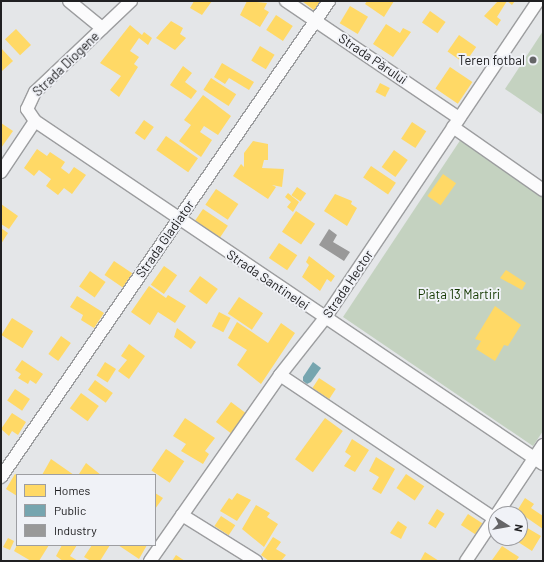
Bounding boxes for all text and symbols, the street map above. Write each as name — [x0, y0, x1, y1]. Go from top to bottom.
street label: Strada Diogene — [30, 28, 102, 100]
street label: Strada Părului — [336, 30, 410, 88]
place label: Teren fotbal — [458, 52, 525, 68]
marker: Teren fotbal — [528, 55, 538, 65]
street label: Strada Gladiator — [133, 197, 197, 281]
street label: Strada Santinelei — [224, 247, 312, 313]
street label: Strada Hector — [320, 247, 376, 321]
park label: Piața 13 Martiri — [418, 286, 500, 302]
legend — [16, 474, 156, 546]
text: Homes — [54, 483, 90, 497]
text: Public — [54, 503, 86, 517]
north arrow — [488, 506, 528, 546]
text: Industry — [54, 523, 97, 537]
text: N — [512, 523, 526, 533]

